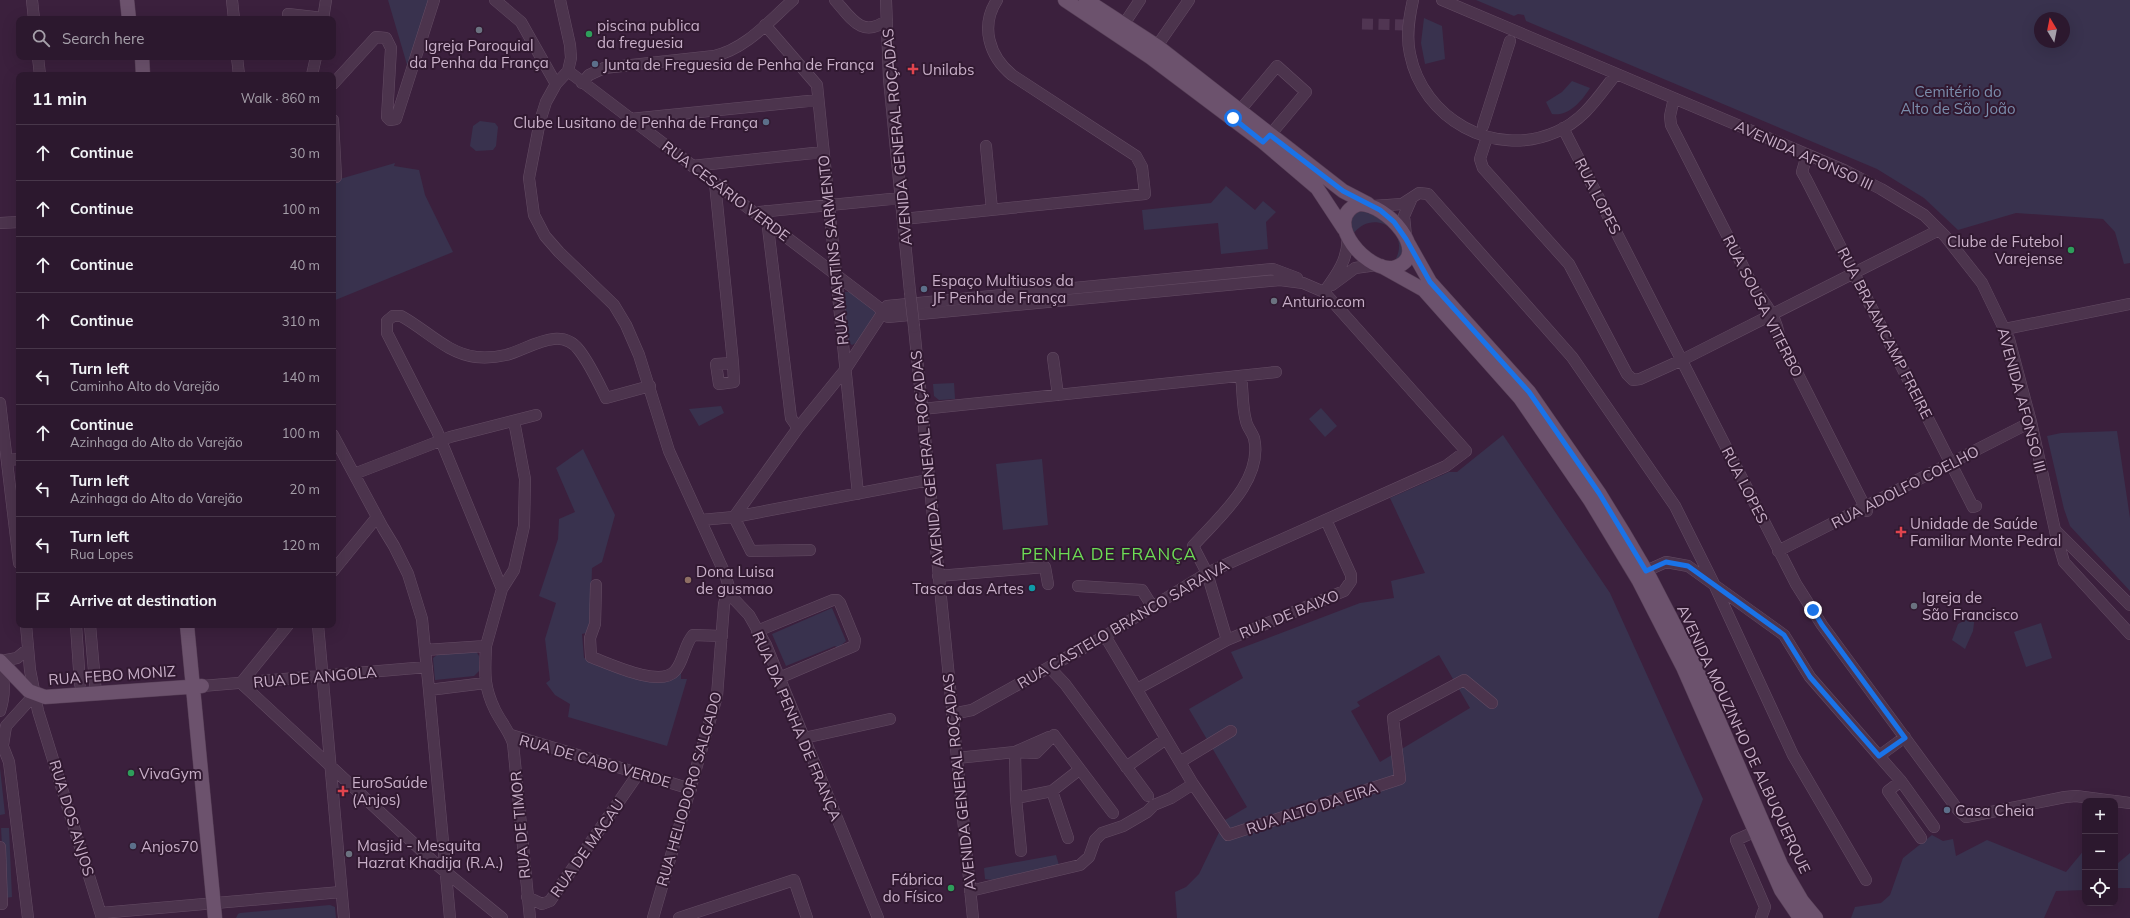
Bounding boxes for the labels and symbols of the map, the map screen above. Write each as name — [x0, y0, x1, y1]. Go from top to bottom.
north arrow — [2034, 12, 2070, 48]
place label: piscina publica da freguesia — [597, 16, 700, 52]
marker: Igreja Paroquial da Penha da França — [474, 25, 484, 35]
street label: AVENIDA GENERAL ROÇADAS — [878, 28, 916, 246]
marker: piscina publica da freguesia — [584, 29, 594, 39]
place label: Igreja Paroquial da Penha da França — [409, 36, 549, 72]
place label: Junta de Freguesia de Penha de França — [603, 55, 874, 74]
marker: Junta de Freguesia de Penha de França — [590, 59, 600, 69]
place label: Unilabs — [922, 60, 974, 79]
marker: Unilabs — [907, 63, 919, 75]
park label: Cemitério do Alto de São João — [1900, 82, 2016, 118]
route start — [1224, 109, 1242, 127]
place label: Clube Lusitano de Penha de França — [513, 113, 758, 132]
street label: AVENIDA AFONSO III — [1732, 116, 1876, 194]
marker: Clube Lusitano de Penha de França — [761, 117, 771, 127]
street label: RUA CESÁRIO VERDE — [658, 137, 794, 245]
street label: RUA MARTINS SARMENTO — [814, 154, 852, 346]
street label: RUA LOPES — [1571, 155, 1625, 237]
street label: RUA SOUSA VITERBO — [1719, 232, 1807, 380]
place label: Clube de Futebol Varejense — [1947, 232, 2063, 268]
street label: RUA BRAAMCAMP FREIRE — [1833, 244, 1937, 422]
marker: Clube de Futebol Varejense — [2066, 245, 2076, 255]
place label: Espaço Multiusos da JF Penha de França — [932, 271, 1074, 307]
marker: Espaço Multiusos da JF Penha de França — [919, 284, 929, 294]
place label: Anturio.com — [1282, 292, 1365, 311]
marker: Anturio.com — [1269, 296, 1279, 306]
street label: AVENIDA AFONSO III — [1994, 326, 2050, 474]
street label: AVENIDA GENERAL ROÇADAS — [906, 350, 948, 568]
street label: RUA ADOLFO COELHO — [1828, 441, 1982, 533]
street label: RUA LOPES — [1718, 444, 1772, 526]
place label: Unidade de Saúde Familiar Monte Pedral — [1910, 514, 2061, 550]
marker: Unidade de Saúde Familiar Monte Pedral — [1895, 526, 1907, 538]
district label: PENHA DE FRANÇA — [1021, 543, 1197, 564]
street label: RUA CASTELO BRANCO SARAIVA — [1014, 555, 1232, 693]
place label: Dona Luisa de gusmao — [696, 562, 774, 598]
marker: Dona Luisa de gusmao — [683, 575, 693, 585]
place label: Tasca das Artes — [912, 579, 1024, 598]
marker: Tasca das Artes — [1027, 583, 1037, 593]
street label: RUA DE BAIXO — [1236, 585, 1342, 643]
place label: Igreja de São Francisco — [1922, 588, 2019, 624]
route end — [1804, 601, 1822, 619]
marker: Igreja de São Francisco — [1909, 601, 1919, 611]
street label: AVENIDA MOUZINHO DE ALBUQUERQUE — [1673, 602, 1815, 877]
street label: RUA DA PENHA DE FRANÇA — [748, 628, 846, 824]
street label: RUA FEBO MONIZ — [48, 661, 176, 689]
street label: RUA DE ANGOLA — [253, 662, 377, 692]
street label: AVENIDA GENERAL ROÇADAS — [938, 673, 980, 891]
street label: RUA HELIODORO SALGADO — [652, 690, 726, 888]
street label: RUA DE CABO VERDE — [517, 730, 673, 792]
street label: RUA DOS ANJOS — [45, 758, 99, 878]
place label: VivaGym — [139, 764, 202, 783]
marker: VivaGym — [126, 768, 136, 778]
street label: RUA DE TIMOR — [506, 770, 534, 880]
place label: EuroSaúde (Anjos) — [352, 773, 428, 809]
street label: RUA ALTO DA EIRA — [1244, 778, 1380, 838]
marker: EuroSaúde (Anjos) — [337, 785, 349, 797]
street label: RUA DE MACAU — [546, 795, 628, 901]
place label: Casa Cheia — [1955, 801, 2034, 820]
marker: Casa Cheia — [1942, 805, 1952, 815]
place label: Masjid - Mesquita Hazrat Khadija (R.A.) — [357, 836, 504, 872]
place label: Anjos70 — [141, 837, 198, 856]
marker: Anjos70 — [128, 841, 138, 851]
marker: Masjid - Mesquita Hazrat Khadija (R.A.) — [344, 849, 354, 859]
place label: Fábrica do Físico — [883, 870, 943, 906]
marker: Fábrica do Físico — [946, 883, 956, 893]

